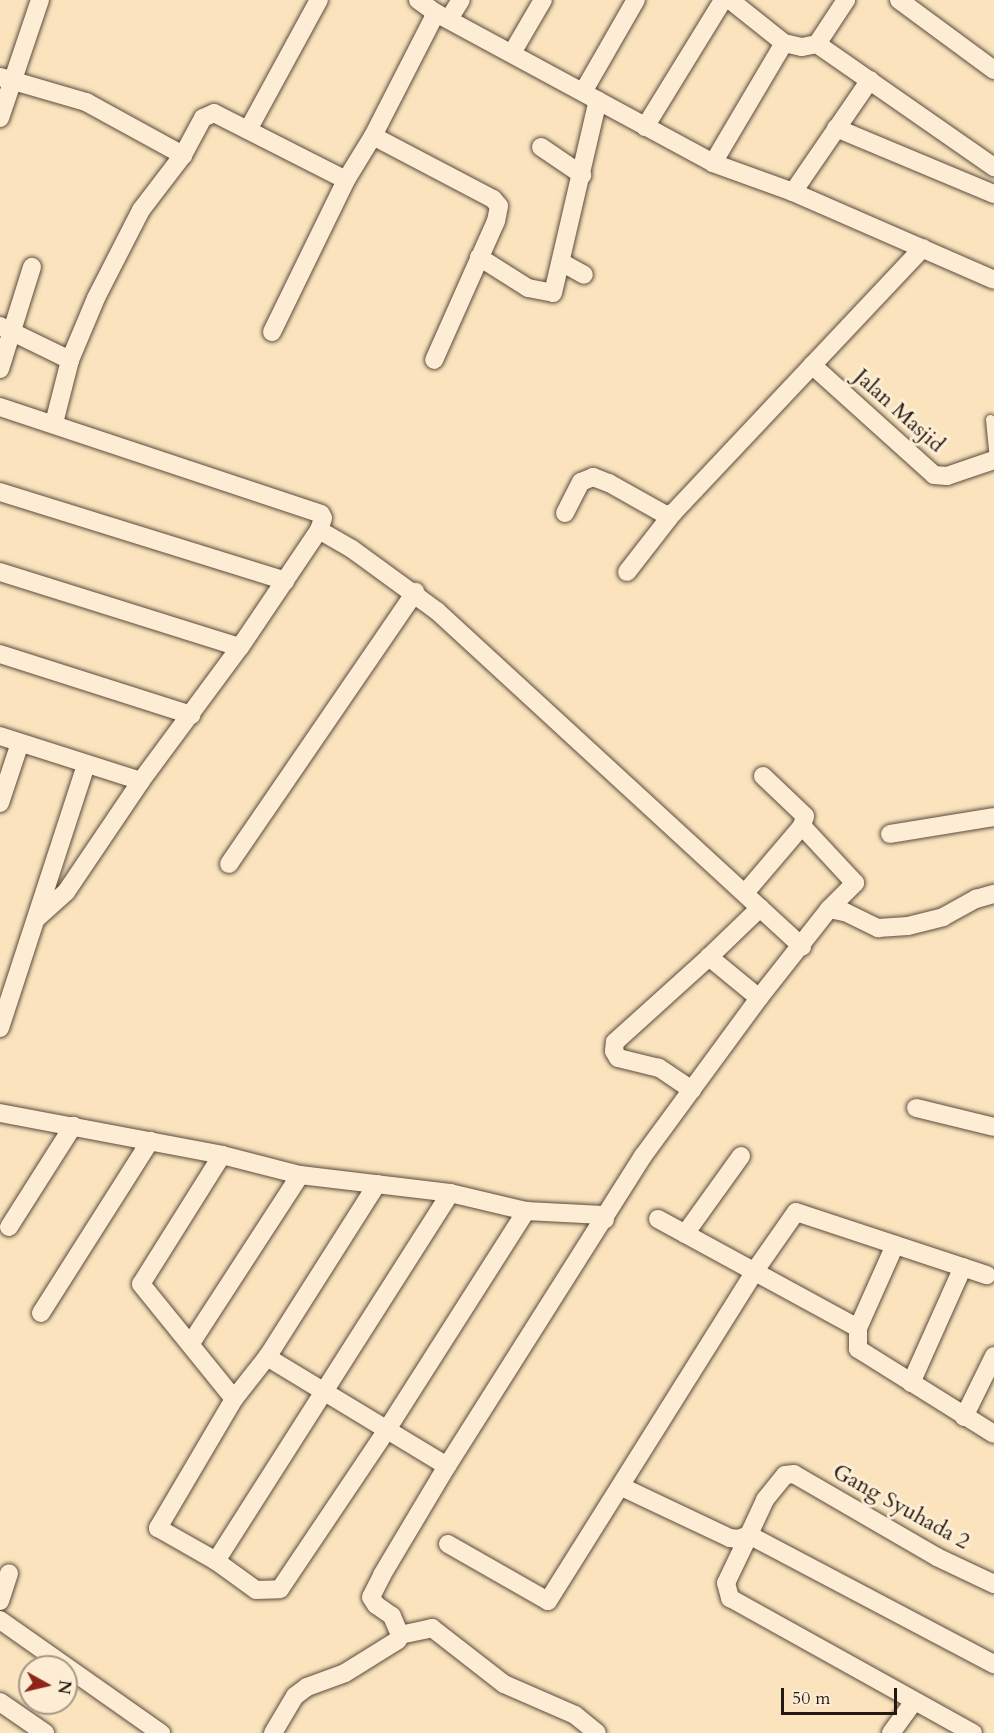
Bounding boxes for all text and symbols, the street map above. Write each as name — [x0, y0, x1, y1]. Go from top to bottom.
street label: Jalan Masjid — [848, 364, 950, 458]
street label: Gang Syuhada 2 — [828, 1459, 974, 1555]
north arrow — [18, 1655, 78, 1715]
scale bar — [784, 1676, 900, 1714]
text: N — [52, 1679, 76, 1696]
text: 50 m — [792, 1686, 831, 1711]

